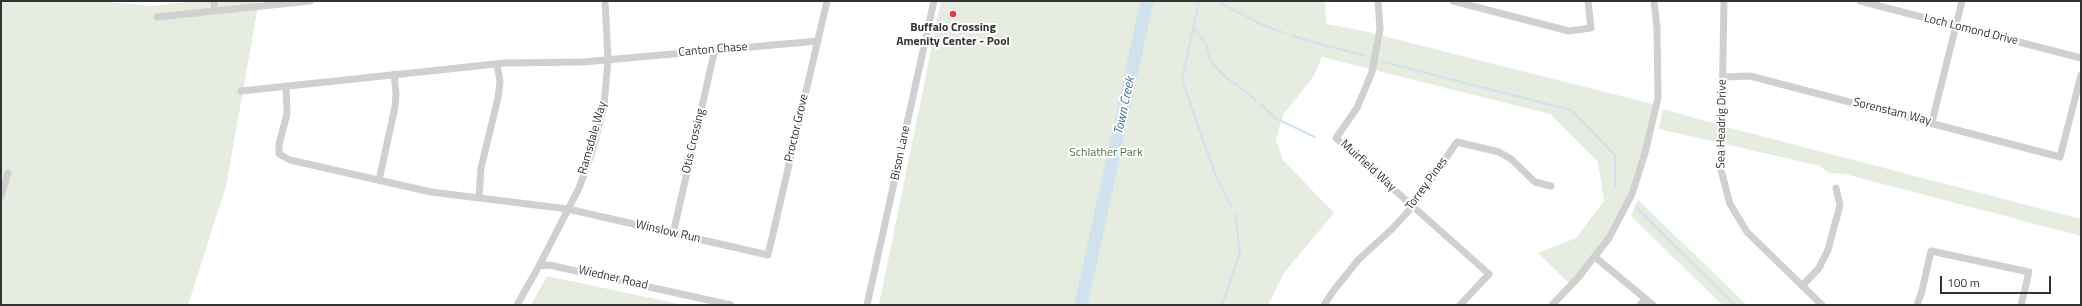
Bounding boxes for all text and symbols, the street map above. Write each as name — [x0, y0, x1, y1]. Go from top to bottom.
marker: Buffalo Crossing Amenity Center - Pool — [948, 9, 958, 19]
street label: Loch Lomond Drive — [1922, 11, 2020, 49]
place label: Buffalo Crossing Amenity Center - Pool — [896, 21, 1010, 49]
street label: Canton Chase — [678, 40, 748, 60]
water label: Town Creek — [1111, 76, 1139, 136]
street label: Sea Headrig Drive — [1714, 79, 1730, 169]
street label: Proctor Grove — [782, 93, 812, 163]
street label: Sorenstam Way — [1851, 95, 1933, 129]
street label: Ramsdale Way — [576, 100, 610, 176]
street label: Otis Crossing — [680, 107, 708, 175]
street label: Bison Lane — [888, 124, 914, 182]
street label: Muirfield Way — [1337, 137, 1399, 195]
park label: Schlather Park — [1069, 146, 1143, 160]
street label: Torrey Pines — [1403, 155, 1451, 213]
street label: Winslow Run — [634, 218, 702, 246]
street label: Wiedner Road — [577, 263, 649, 293]
scale bar — [1942, 268, 2053, 294]
text: 100 m — [1947, 273, 1980, 292]

